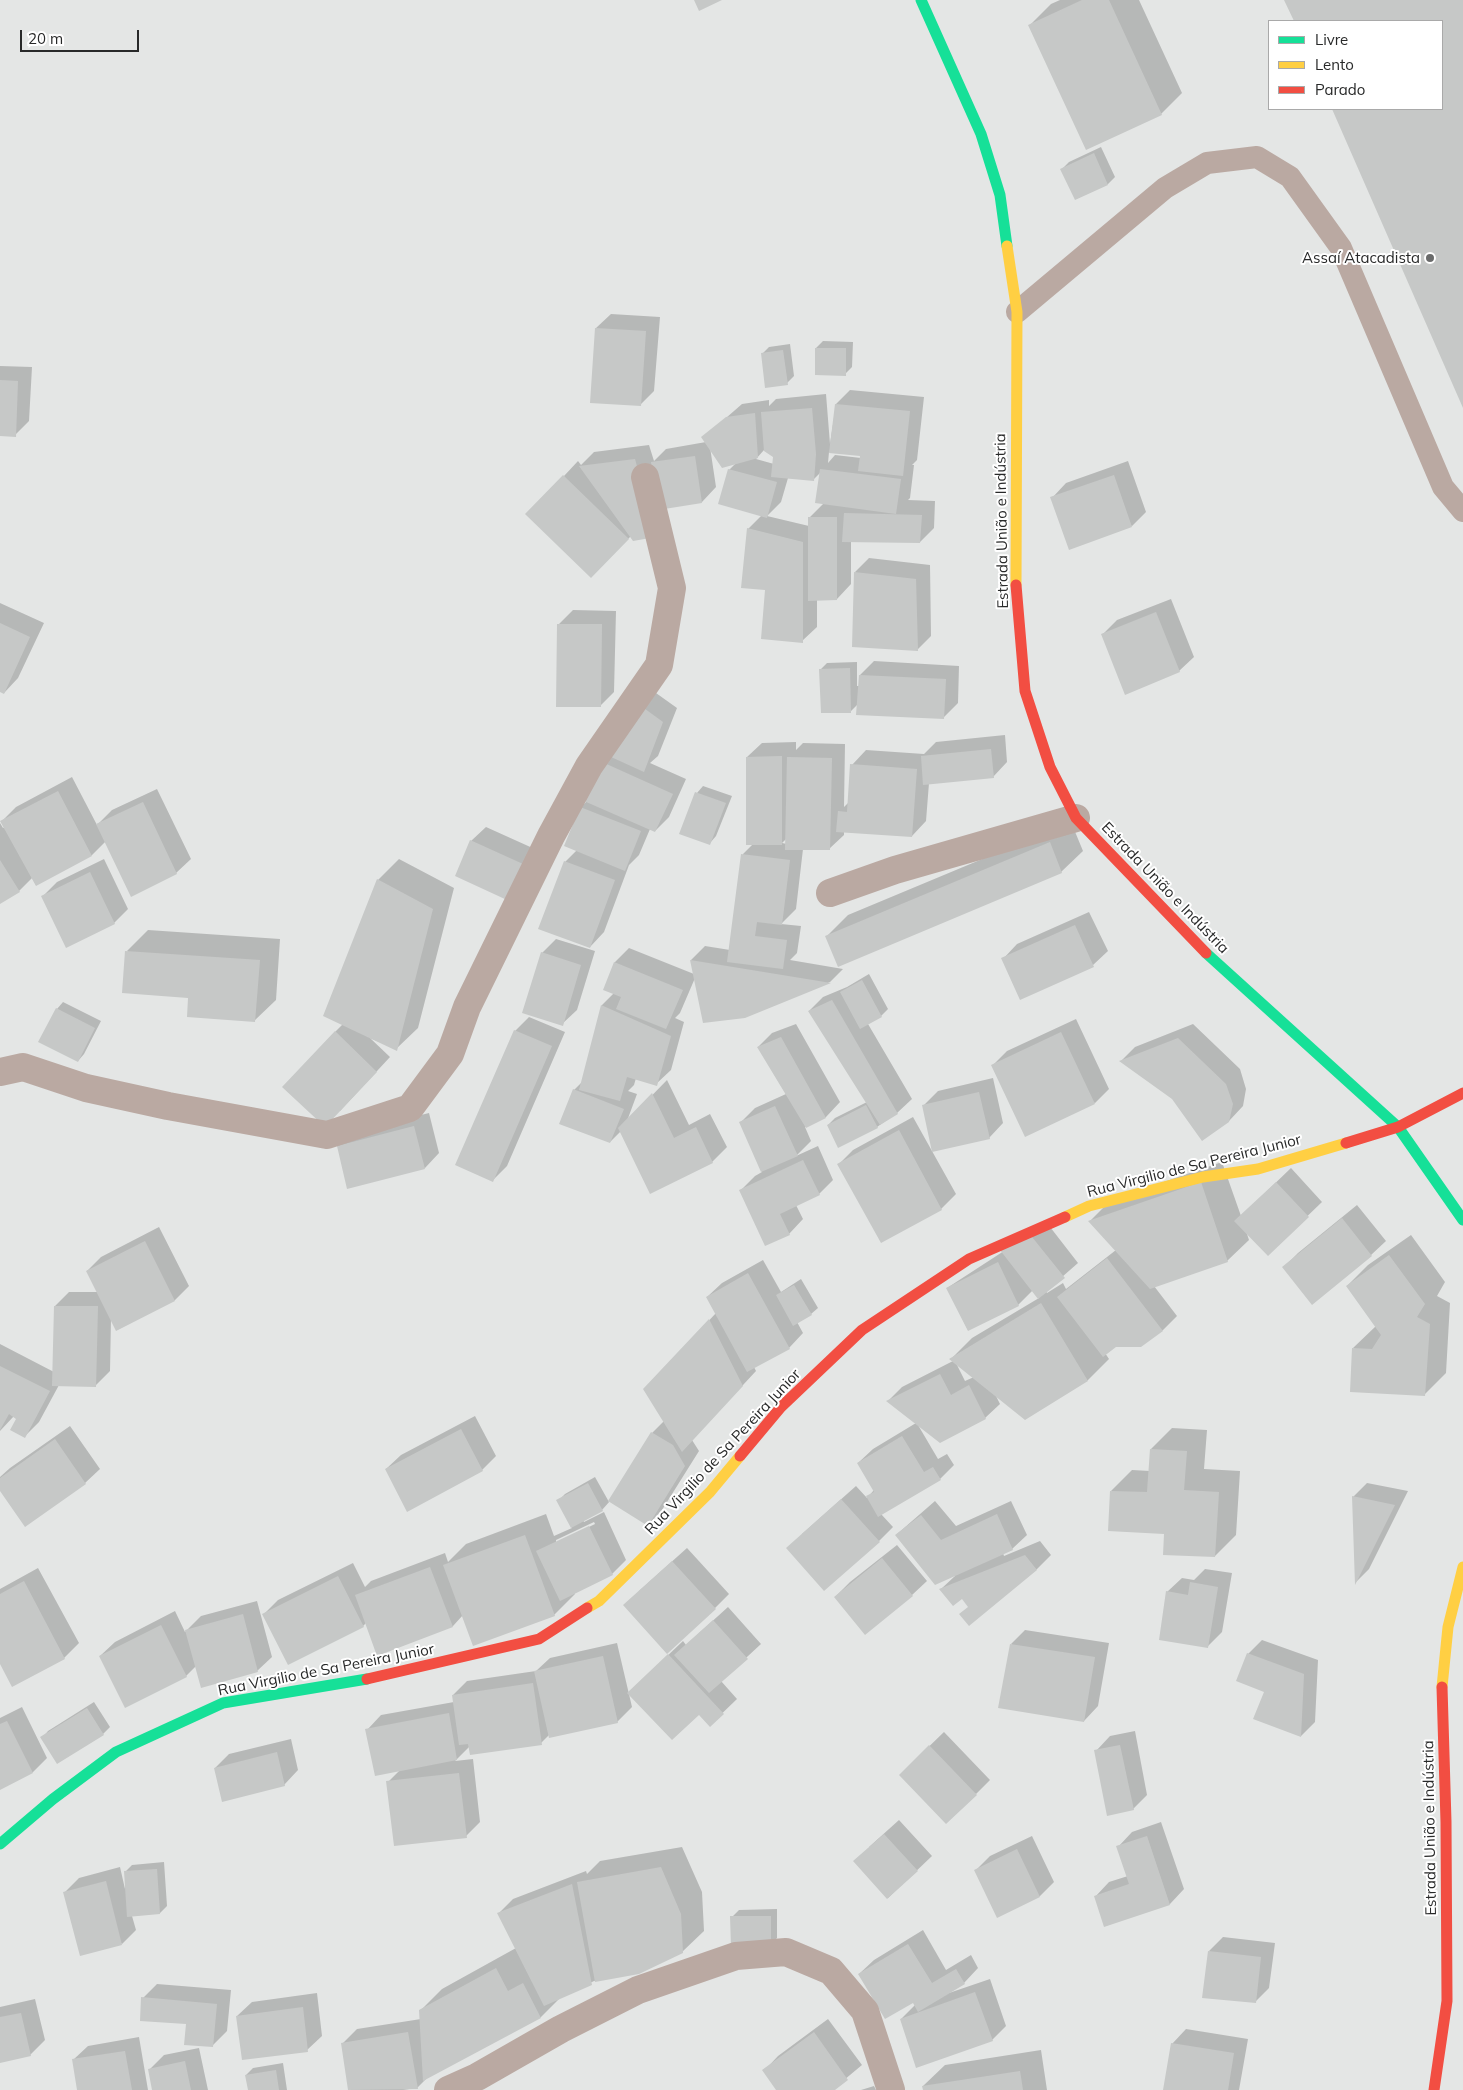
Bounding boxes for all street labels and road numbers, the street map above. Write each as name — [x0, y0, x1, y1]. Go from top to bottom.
street label: Estrada União e Indústria — [991, 433, 1013, 609]
street label: Estrada União e Indústria — [1098, 819, 1232, 957]
street label: Rua Virgilio de Sa Pereira Junior — [1085, 1131, 1303, 1201]
street label: Rua Virgilio de Sa Pereira Junior — [641, 1365, 805, 1539]
street label: Rua Virgilio de Sa Pereira Junior — [216, 1640, 436, 1700]
street label: Estrada União e Indústria — [1419, 1740, 1441, 1916]

